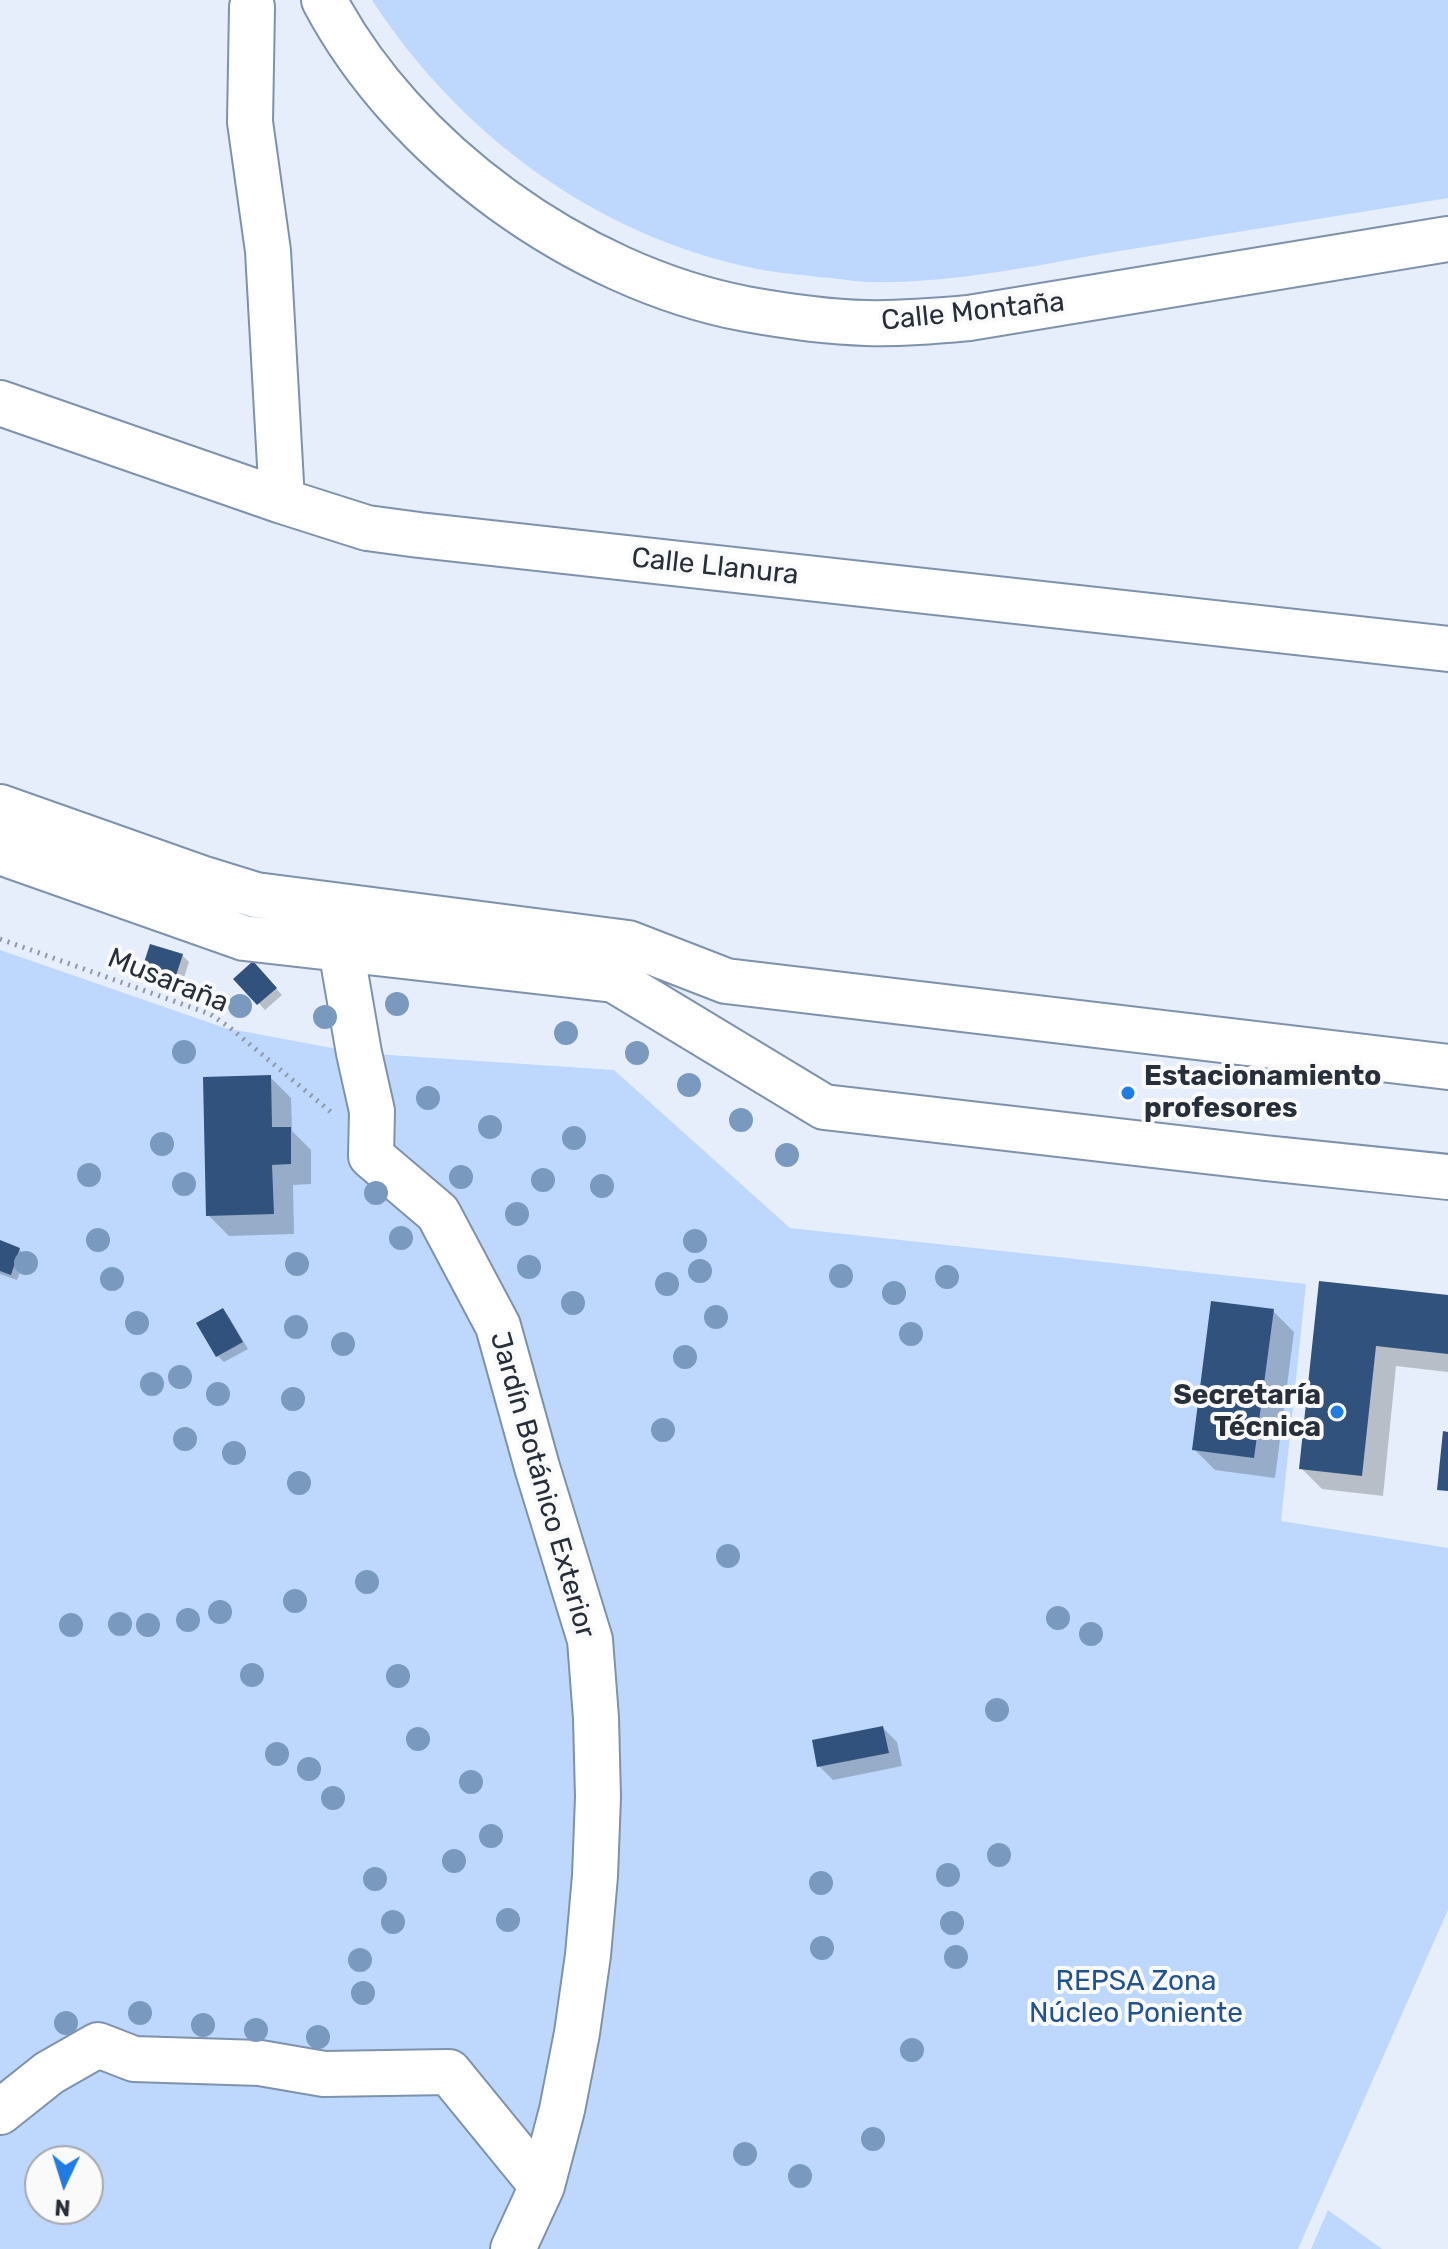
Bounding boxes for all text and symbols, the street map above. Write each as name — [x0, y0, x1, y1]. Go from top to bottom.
street label: Calle Montaña — [880, 286, 1066, 338]
street label: Calle Llanura — [630, 542, 800, 592]
street label: Musaraña — [103, 942, 233, 1020]
place label: Estacionamiento profesores — [1144, 1060, 1381, 1126]
marker: Estacionamiento profesores — [1119, 1084, 1137, 1102]
street label: Jardín Botánico Exterior — [482, 1328, 602, 1642]
place label: Secretaría Técnica — [1173, 1379, 1321, 1445]
marker: Secretaría Técnica — [1328, 1403, 1346, 1421]
park label: REPSA Zona Núcleo Poniente — [1029, 1965, 1243, 2031]
north arrow — [24, 2145, 104, 2225]
text: N — [54, 2193, 71, 2221]

